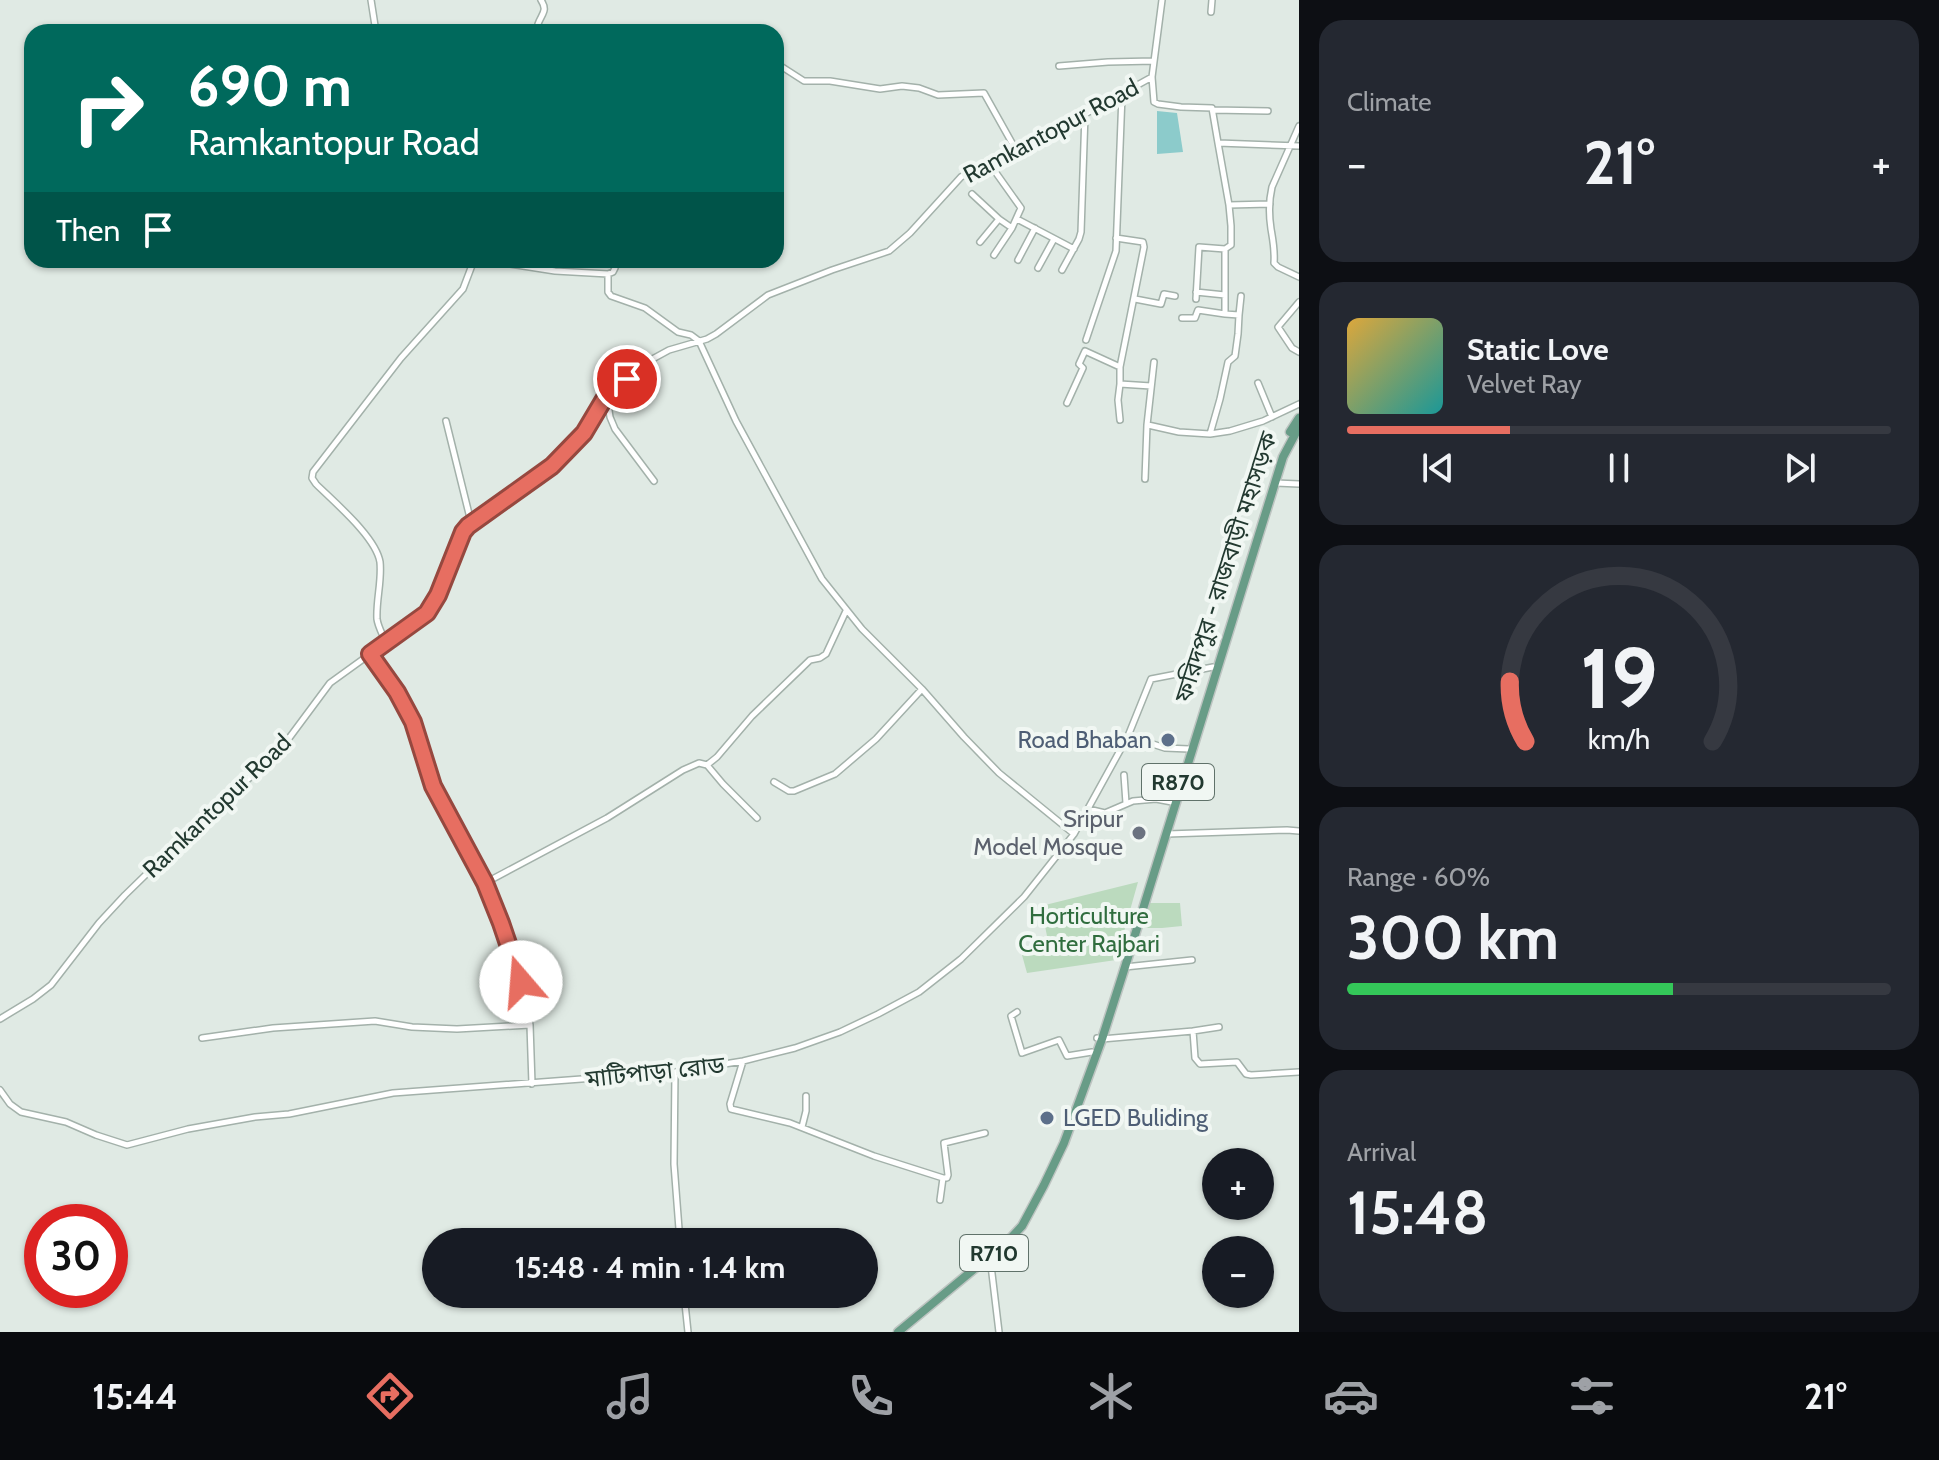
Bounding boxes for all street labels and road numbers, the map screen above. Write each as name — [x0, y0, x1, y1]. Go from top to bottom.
street label: Ramkantopur Road — [958, 72, 1143, 189]
street label: ফরিদপুর - রাজবাড়ী মহাসড়ক — [1168, 427, 1283, 707]
street label: Ramkantopur Road — [137, 728, 297, 884]
road number: R870 — [1142, 764, 1214, 800]
street label: মাটিপাড়া রোড — [583, 1050, 727, 1093]
road number: R710 — [960, 1235, 1028, 1271]

